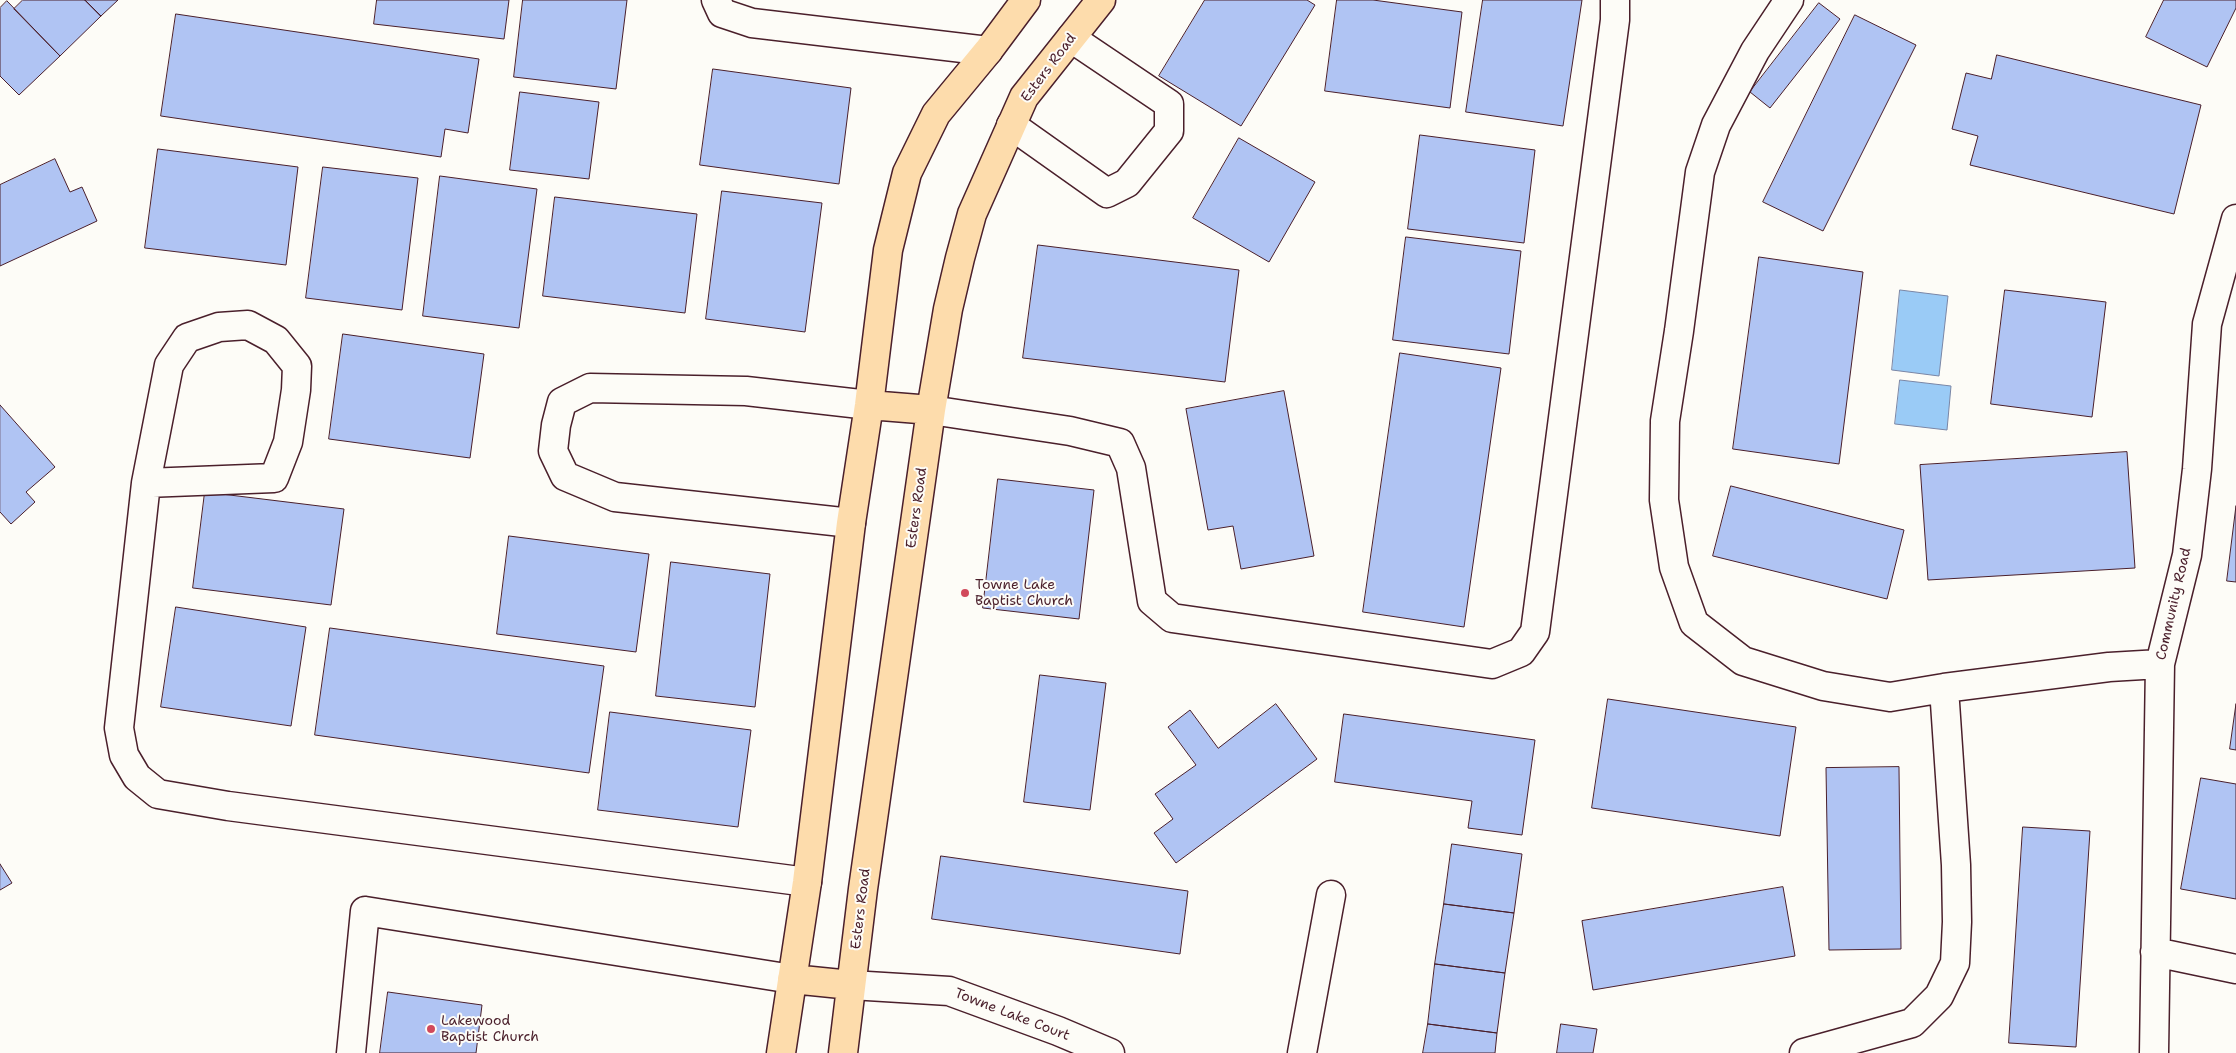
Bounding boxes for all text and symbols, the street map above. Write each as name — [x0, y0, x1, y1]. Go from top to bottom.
street label: Esters Road — [1018, 30, 1080, 106]
street label: Esters Road — [903, 467, 931, 549]
street label: Community Road — [2153, 546, 2195, 662]
place label: Towne Lake Baptist Church — [975, 577, 1073, 610]
marker: Towne Lake Baptist Church — [959, 587, 971, 599]
street label: Esters Road — [848, 868, 874, 950]
street label: Towne Lake Court — [952, 985, 1072, 1045]
place label: Lakewood Baptist Church — [441, 1013, 539, 1046]
marker: Lakewood Baptist Church — [425, 1023, 437, 1035]

